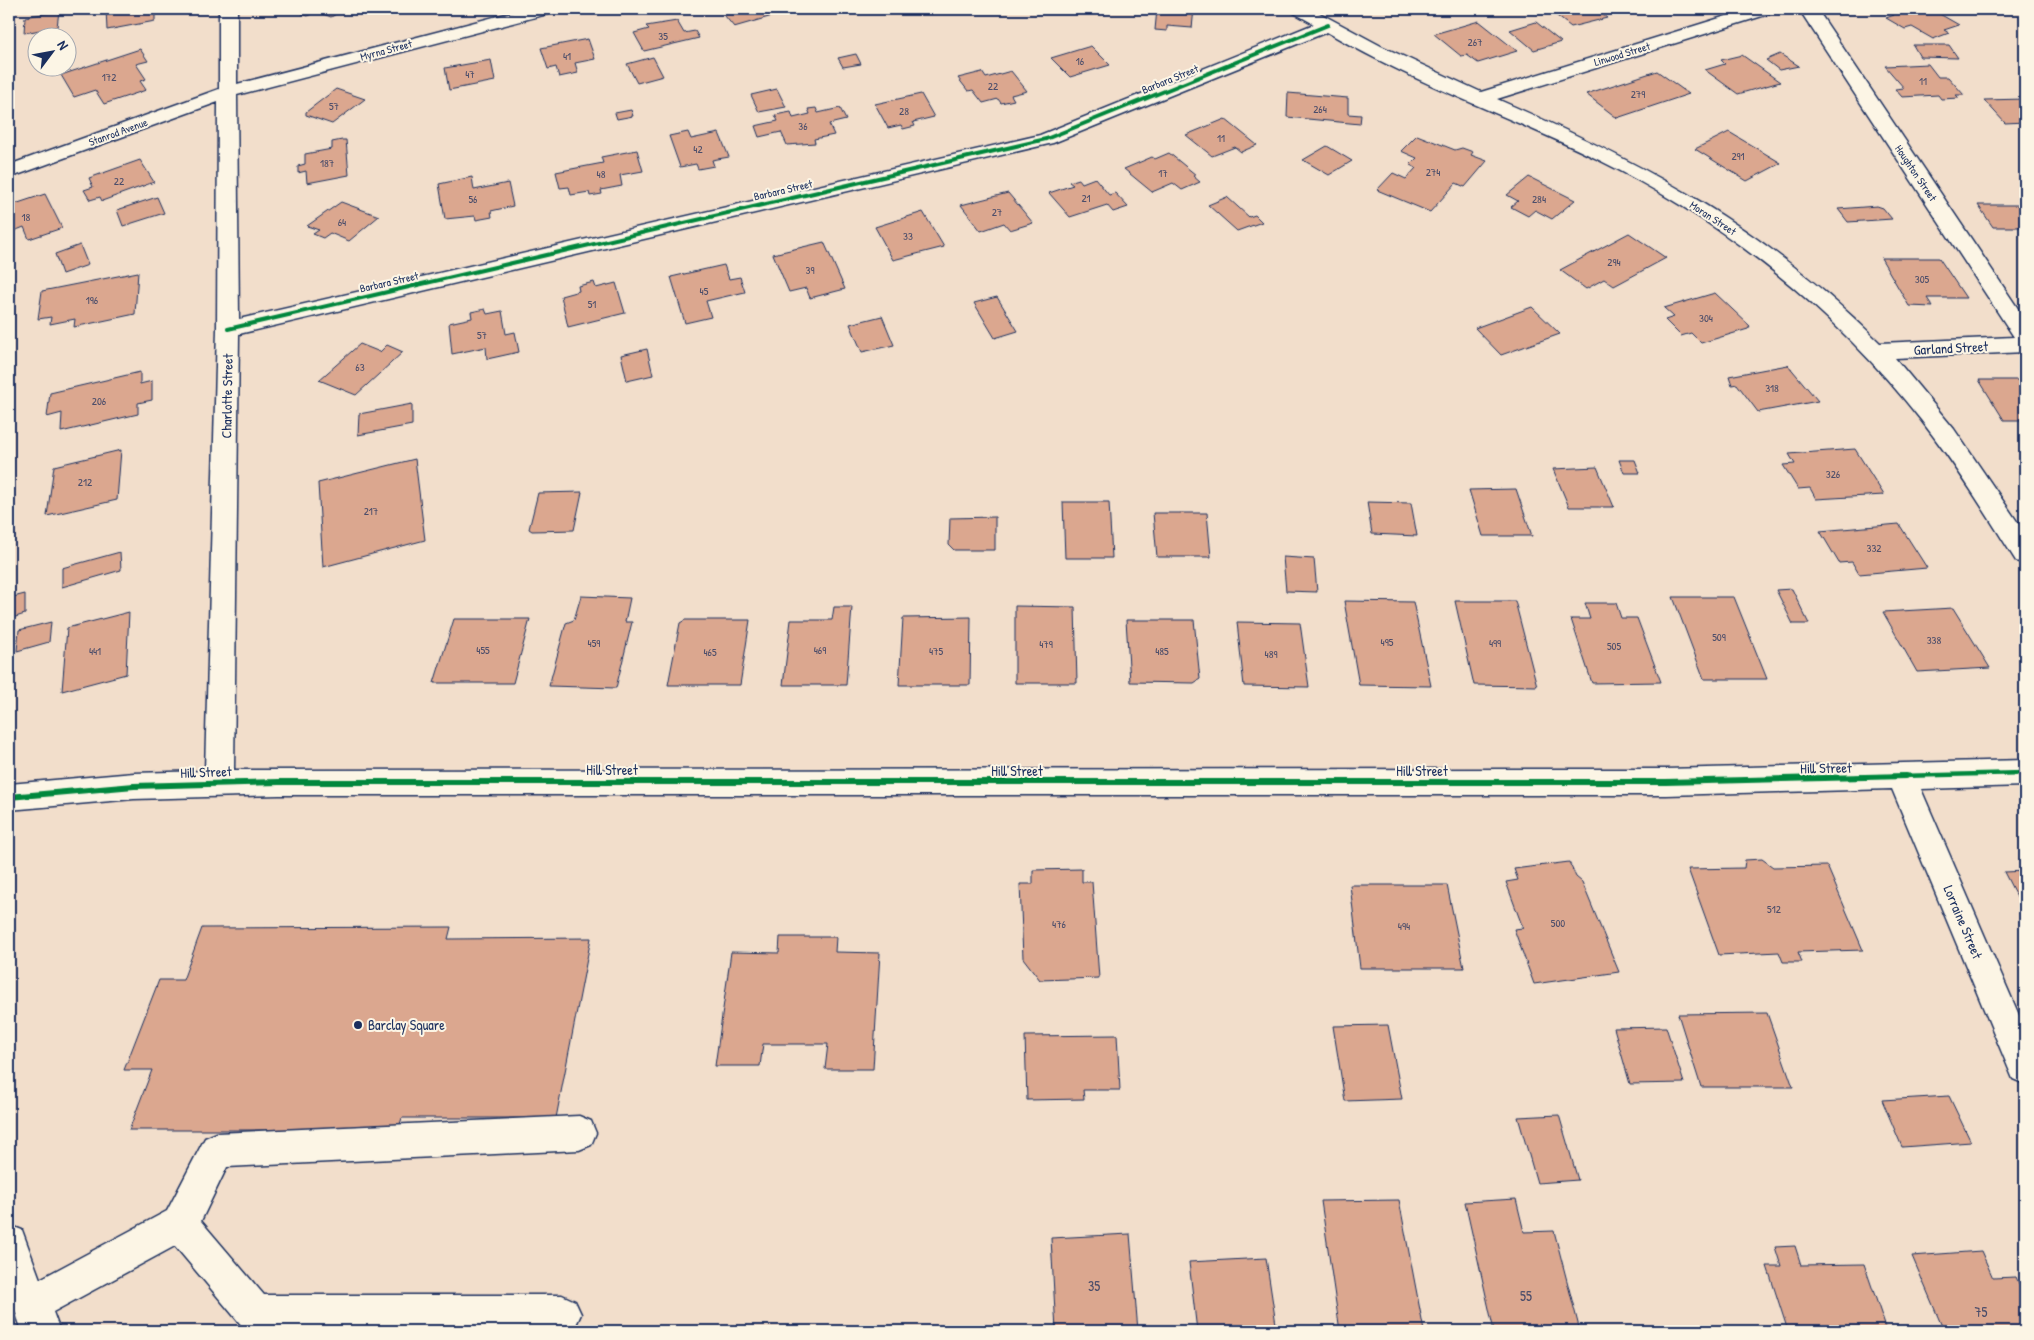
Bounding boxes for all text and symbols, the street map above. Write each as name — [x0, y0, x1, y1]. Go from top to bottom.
north arrow — [28, 28, 78, 78]
house number: 35 — [658, 29, 668, 43]
house number: 267 — [1468, 35, 1482, 49]
street label: Myrna Street — [359, 36, 414, 64]
text: N — [53, 37, 74, 54]
street label: Linwood Street — [1592, 39, 1652, 69]
house number: 41 — [563, 49, 571, 63]
house number: 16 — [1076, 54, 1085, 68]
street label: Barbara Street — [1140, 61, 1200, 97]
house number: 47 — [465, 67, 475, 81]
house number: 172 — [102, 70, 116, 84]
house number: 11 — [1919, 74, 1927, 88]
house number: 22 — [988, 79, 998, 93]
house number: 279 — [1631, 87, 1645, 101]
house number: 57 — [329, 99, 339, 113]
house number: 264 — [1313, 102, 1327, 116]
house number: 28 — [899, 104, 909, 118]
street label: Stanrod Avenue — [87, 115, 150, 149]
house number: 36 — [798, 119, 808, 133]
house number: 11 — [1217, 131, 1225, 145]
house number: 42 — [693, 142, 703, 156]
street label: Houghton Street — [1892, 142, 1940, 204]
house number: 291 — [1731, 149, 1745, 163]
house number: 187 — [320, 156, 334, 170]
house number: 274 — [1426, 165, 1440, 179]
house number: 17 — [1158, 166, 1168, 180]
house number: 48 — [597, 167, 606, 181]
house number: 22 — [114, 174, 124, 188]
street label: Barbara Street — [752, 176, 814, 204]
house number: 21 — [1081, 191, 1091, 205]
house number: 56 — [468, 192, 478, 206]
house number: 284 — [1532, 192, 1546, 206]
street label: Moran Street — [1687, 198, 1739, 238]
house number: 27 — [992, 205, 1002, 219]
house number: 18 — [22, 210, 31, 224]
house number: 64 — [338, 215, 346, 229]
house number: 33 — [903, 229, 913, 243]
house number: 294 — [1607, 255, 1621, 269]
house number: 39 — [806, 263, 814, 277]
street label: Barbara Street — [358, 268, 420, 296]
house number: 305 — [1915, 272, 1930, 286]
house number: 45 — [700, 284, 709, 298]
house number: 196 — [86, 293, 99, 307]
house number: 51 — [588, 297, 596, 311]
house number: 304 — [1699, 311, 1713, 325]
house number: 57 — [477, 328, 487, 342]
street label: Garland Street — [1913, 336, 1989, 359]
street label: Charlotte Street — [216, 353, 237, 439]
house number: 63 — [355, 360, 365, 374]
house number: 318 — [1765, 381, 1779, 395]
house number: 206 — [92, 394, 107, 408]
house number: 326 — [1826, 467, 1841, 481]
house number: 212 — [78, 475, 92, 489]
house number: 217 — [364, 504, 378, 518]
house number: 332 — [1866, 541, 1882, 555]
house number: 509 — [1712, 630, 1726, 644]
house number: 338 — [1927, 633, 1942, 647]
house number: 495 — [1381, 635, 1394, 649]
house number: 459 — [588, 636, 600, 650]
house number: 499 — [1489, 636, 1501, 650]
house number: 479 — [1039, 637, 1053, 651]
house number: 505 — [1607, 639, 1621, 653]
house number: 455 — [476, 643, 490, 657]
house number: 469 — [814, 643, 826, 657]
house number: 441 — [89, 644, 101, 658]
house number: 475 — [929, 644, 943, 658]
house number: 485 — [1155, 644, 1169, 658]
house number: 465 — [703, 645, 717, 659]
house number: 489 — [1265, 647, 1277, 661]
street label: Hill Street — [1800, 758, 1852, 777]
street label: Hill Street — [586, 760, 638, 779]
street label: Hill Street — [180, 761, 232, 782]
street label: Hill Street — [991, 761, 1043, 780]
street label: Hill Street — [1396, 761, 1448, 780]
street label: Lorraine Street — [1939, 882, 1988, 962]
house number: 512 — [1767, 902, 1781, 916]
house number: 500 — [1551, 916, 1565, 930]
house number: 476 — [1052, 917, 1067, 931]
house number: 494 — [1398, 919, 1410, 933]
place label: Barclay Square — [368, 1015, 445, 1035]
marker: Barclay Square — [352, 1019, 364, 1031]
house number: 35 — [1088, 1276, 1100, 1295]
house number: 55 — [1520, 1286, 1532, 1305]
house number: 75 — [1975, 1302, 1988, 1321]

